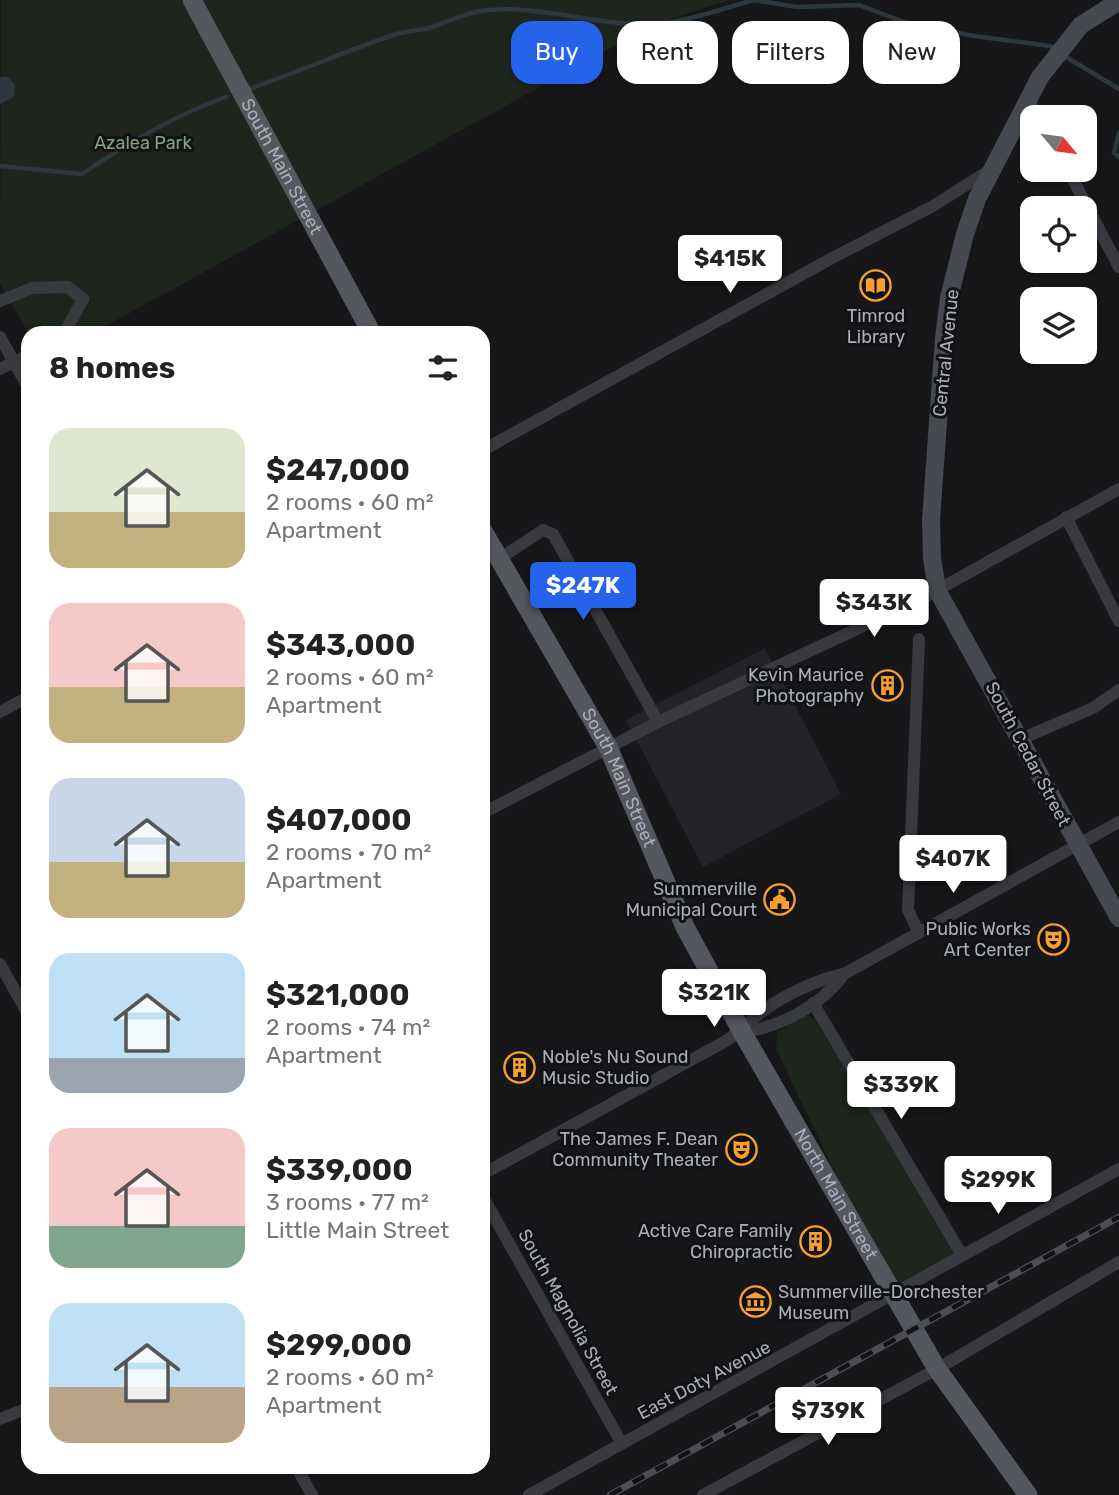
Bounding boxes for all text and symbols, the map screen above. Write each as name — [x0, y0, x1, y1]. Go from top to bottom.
chip: Buy — [511, 21, 603, 84]
chip: Rent — [617, 21, 718, 84]
chip: Filters — [732, 21, 849, 84]
chip: New — [863, 21, 960, 84]
street label: South Main Street — [236, 95, 327, 238]
north arrow — [1020, 105, 1097, 182]
map controls — [1020, 105, 1097, 364]
park label: Azalea Park — [94, 132, 192, 154]
button: locate — [1020, 196, 1097, 273]
pin: $415K — [681, 236, 779, 295]
text: $415K — [694, 244, 766, 272]
library icon: Timrod Library — [859, 268, 893, 302]
button: layers — [1020, 287, 1097, 364]
street label: Central Avenue — [928, 288, 964, 418]
place label: Timrod Library — [847, 305, 905, 348]
icon: filters — [424, 349, 462, 387]
text: 8 homes — [49, 350, 175, 386]
text: $247,000 — [266, 452, 410, 488]
icon: home — [105, 456, 189, 540]
text: 2 rooms · 60 m² — [266, 488, 434, 516]
text: Apartment — [266, 516, 382, 544]
pin: $247K — [534, 562, 632, 622]
text: $247K — [546, 571, 620, 599]
pin: $343K — [825, 580, 923, 639]
text: $343K — [836, 588, 912, 616]
text: $343,000 — [266, 627, 415, 663]
icon: home — [105, 631, 189, 715]
text: 2 rooms · 60 m² — [266, 663, 434, 691]
place label: Kevin Maurice Photography — [748, 664, 864, 707]
building icon: Kevin Maurice Photography — [870, 668, 904, 702]
street label: South Cedar Street — [981, 678, 1075, 830]
text: Apartment — [266, 691, 382, 719]
street label: South Main Street — [577, 704, 661, 851]
text: $407,000 — [266, 802, 412, 838]
icon: home — [105, 806, 189, 890]
pin: $407K — [904, 836, 1002, 895]
text: 2 rooms · 70 m² — [266, 838, 431, 866]
text: $407K — [915, 844, 991, 872]
text: Apartment — [266, 866, 382, 894]
place label: Summerville Municipal Court — [626, 878, 757, 921]
public building icon: Summerville Municipal Court — [763, 882, 797, 916]
place label: Public Works Art Center — [926, 918, 1031, 961]
theatre icon: Public Works Art Center — [1037, 922, 1071, 956]
pin: $321K — [665, 970, 763, 1029]
text: $321,000 — [266, 977, 410, 1013]
text: $321K — [678, 978, 750, 1006]
icon: home — [105, 981, 189, 1065]
text: 2 rooms · 74 m² — [266, 1013, 430, 1041]
text: Apartment — [266, 1041, 382, 1069]
place label: Noble's Nu Sound Music Studio — [542, 1046, 688, 1089]
building icon: Noble's Nu Sound Music Studio — [502, 1050, 536, 1084]
pin: $339K — [852, 1062, 950, 1121]
text: $339K — [863, 1070, 939, 1098]
street label: North Main Street — [789, 1124, 882, 1264]
place label: The James F. Dean Community Theater — [552, 1128, 718, 1171]
theatre icon: The James F. Dean Community Theater — [724, 1132, 758, 1166]
text: $339,000 — [266, 1152, 413, 1188]
icon: home — [105, 1156, 189, 1240]
pin: $299K — [949, 1156, 1047, 1216]
text: $299K — [960, 1165, 1036, 1193]
text: 3 rooms · 77 m² — [266, 1188, 429, 1216]
text: Little Main Street — [266, 1216, 449, 1244]
place label: Active Care Family Chiropractic — [638, 1220, 793, 1263]
building icon: Active Care Family Chiropractic — [799, 1224, 833, 1258]
street label: South Magnolia Street — [513, 1225, 623, 1399]
place label: Summerville-Dorchester Museum — [778, 1281, 984, 1324]
museum icon: Summerville-Dorchester Museum — [738, 1285, 772, 1319]
text: $299,000 — [266, 1327, 412, 1363]
icon: home — [105, 1331, 189, 1415]
street label: East Doty Avenue — [634, 1336, 774, 1424]
text: 2 rooms · 60 m² — [266, 1363, 434, 1391]
pin: $739K — [779, 1388, 877, 1447]
text: Apartment — [266, 1391, 382, 1419]
text: $739K — [791, 1396, 865, 1424]

